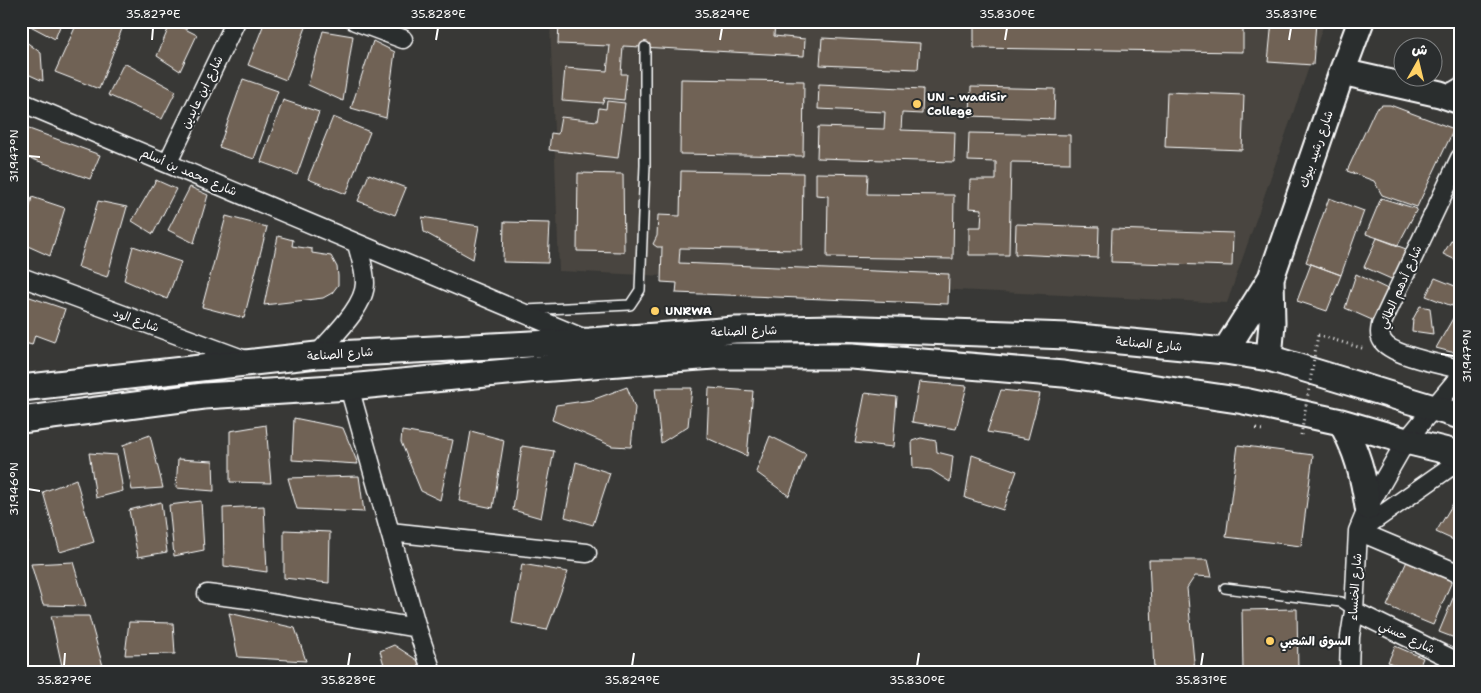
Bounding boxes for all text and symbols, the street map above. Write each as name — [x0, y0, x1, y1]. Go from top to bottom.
text: 35.827°E — [125, 6, 181, 22]
text: 35.828°E — [410, 6, 466, 22]
text: 35.829°E — [694, 6, 750, 22]
text: 35.830°E — [979, 6, 1035, 22]
text: 35.831°E — [1265, 6, 1317, 22]
north arrow — [1394, 38, 1444, 88]
text: ش — [1411, 39, 1429, 59]
street label: شارع ابن عابدين — [177, 53, 228, 132]
place label: UN - wadiSir College — [927, 89, 1007, 119]
marker: UN - wadiSir College — [911, 98, 923, 110]
street label: شارع رشيد بيوك — [1295, 108, 1338, 190]
text: 31.947°N — [6, 129, 22, 183]
street label: شارع محمد بن أسلم — [138, 144, 240, 200]
street label: شارع أدهم الطائي — [1375, 243, 1428, 332]
place label: UNRWA — [665, 303, 712, 319]
street label: شارع الود — [110, 304, 161, 337]
marker: UNRWA — [649, 305, 661, 317]
street label: شارع الصناعة — [711, 322, 778, 341]
text: 31.947°N — [1459, 329, 1475, 383]
street label: شارع الصناعة — [1115, 333, 1183, 356]
street label: شارع الصناعة — [306, 344, 374, 365]
text: 31.946°N — [6, 462, 22, 516]
street label: شارع الخنساء — [1345, 553, 1366, 621]
street label: شارع حسني — [1375, 617, 1438, 660]
place label: السوق الشعبي — [1280, 633, 1351, 652]
marker: السوق الشعبي — [1264, 635, 1276, 647]
text: 35.827°E — [36, 672, 92, 688]
text: 35.828°E — [320, 672, 376, 688]
text: 35.829°E — [604, 672, 660, 688]
text: 35.830°E — [889, 672, 945, 688]
text: 35.831°E — [1175, 672, 1227, 688]

